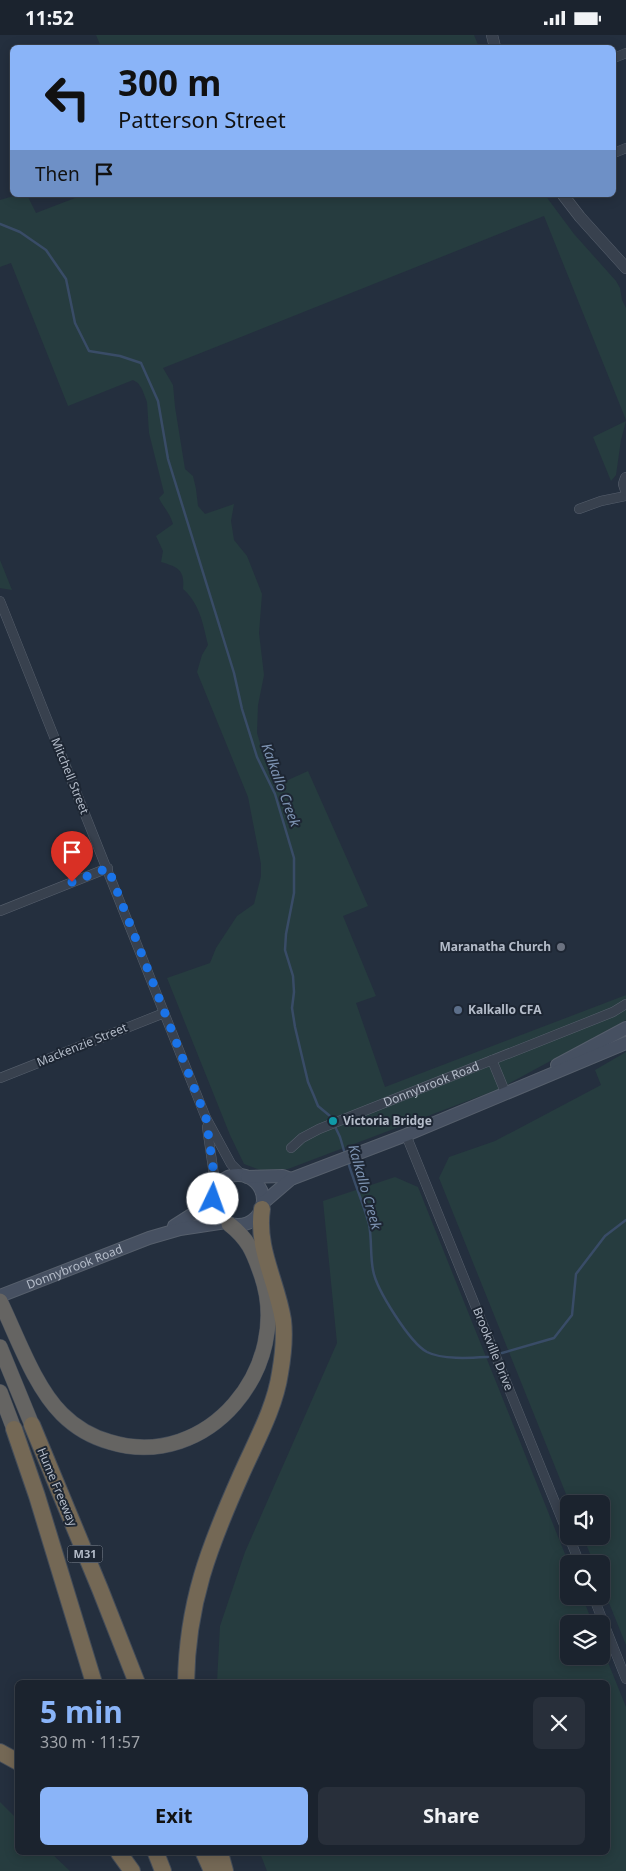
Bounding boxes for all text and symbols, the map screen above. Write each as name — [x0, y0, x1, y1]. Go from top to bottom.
text: 11:52 — [25, 5, 74, 31]
text: 300 m — [118, 59, 221, 106]
icon: left — [35, 65, 100, 130]
text: Patterson Street — [118, 104, 286, 134]
icon: arrive — [90, 160, 118, 188]
text: Then — [35, 161, 80, 187]
street label: Mitchell Street — [47, 735, 94, 817]
water label: Kalkallo Creek — [258, 740, 306, 830]
pin — [51, 831, 93, 882]
icon: arrive — [58, 838, 86, 866]
place label: Maranatha Church — [439, 938, 551, 955]
marker: Maranatha Church — [555, 941, 567, 953]
place label: Kalkallo CFA — [468, 1001, 542, 1018]
marker: Kalkallo CFA — [452, 1004, 464, 1016]
street label: Mackenzie Street — [34, 1018, 130, 1070]
street label: Donnybrook Road — [381, 1057, 482, 1111]
place label: Victoria Bridge — [343, 1112, 432, 1129]
marker: Victoria Bridge — [327, 1115, 339, 1127]
water label: Kalkallo Creek — [344, 1142, 387, 1233]
position arrow — [186, 1172, 238, 1224]
street label: Donnybrook Road — [24, 1240, 125, 1293]
street label: Brookville Drive — [469, 1305, 518, 1393]
street label: Hume Freeway — [33, 1445, 82, 1530]
map controls — [560, 1495, 610, 1665]
button: sound — [560, 1495, 610, 1545]
road number: M31 — [68, 1545, 102, 1563]
button: search — [560, 1555, 610, 1605]
button: layers — [560, 1615, 610, 1665]
text: 5 min — [40, 1691, 123, 1732]
button: close — [533, 1697, 585, 1749]
text: 330 m · 11:57 — [40, 1731, 140, 1753]
button: Exit — [40, 1787, 308, 1845]
button: Share — [318, 1787, 585, 1845]

